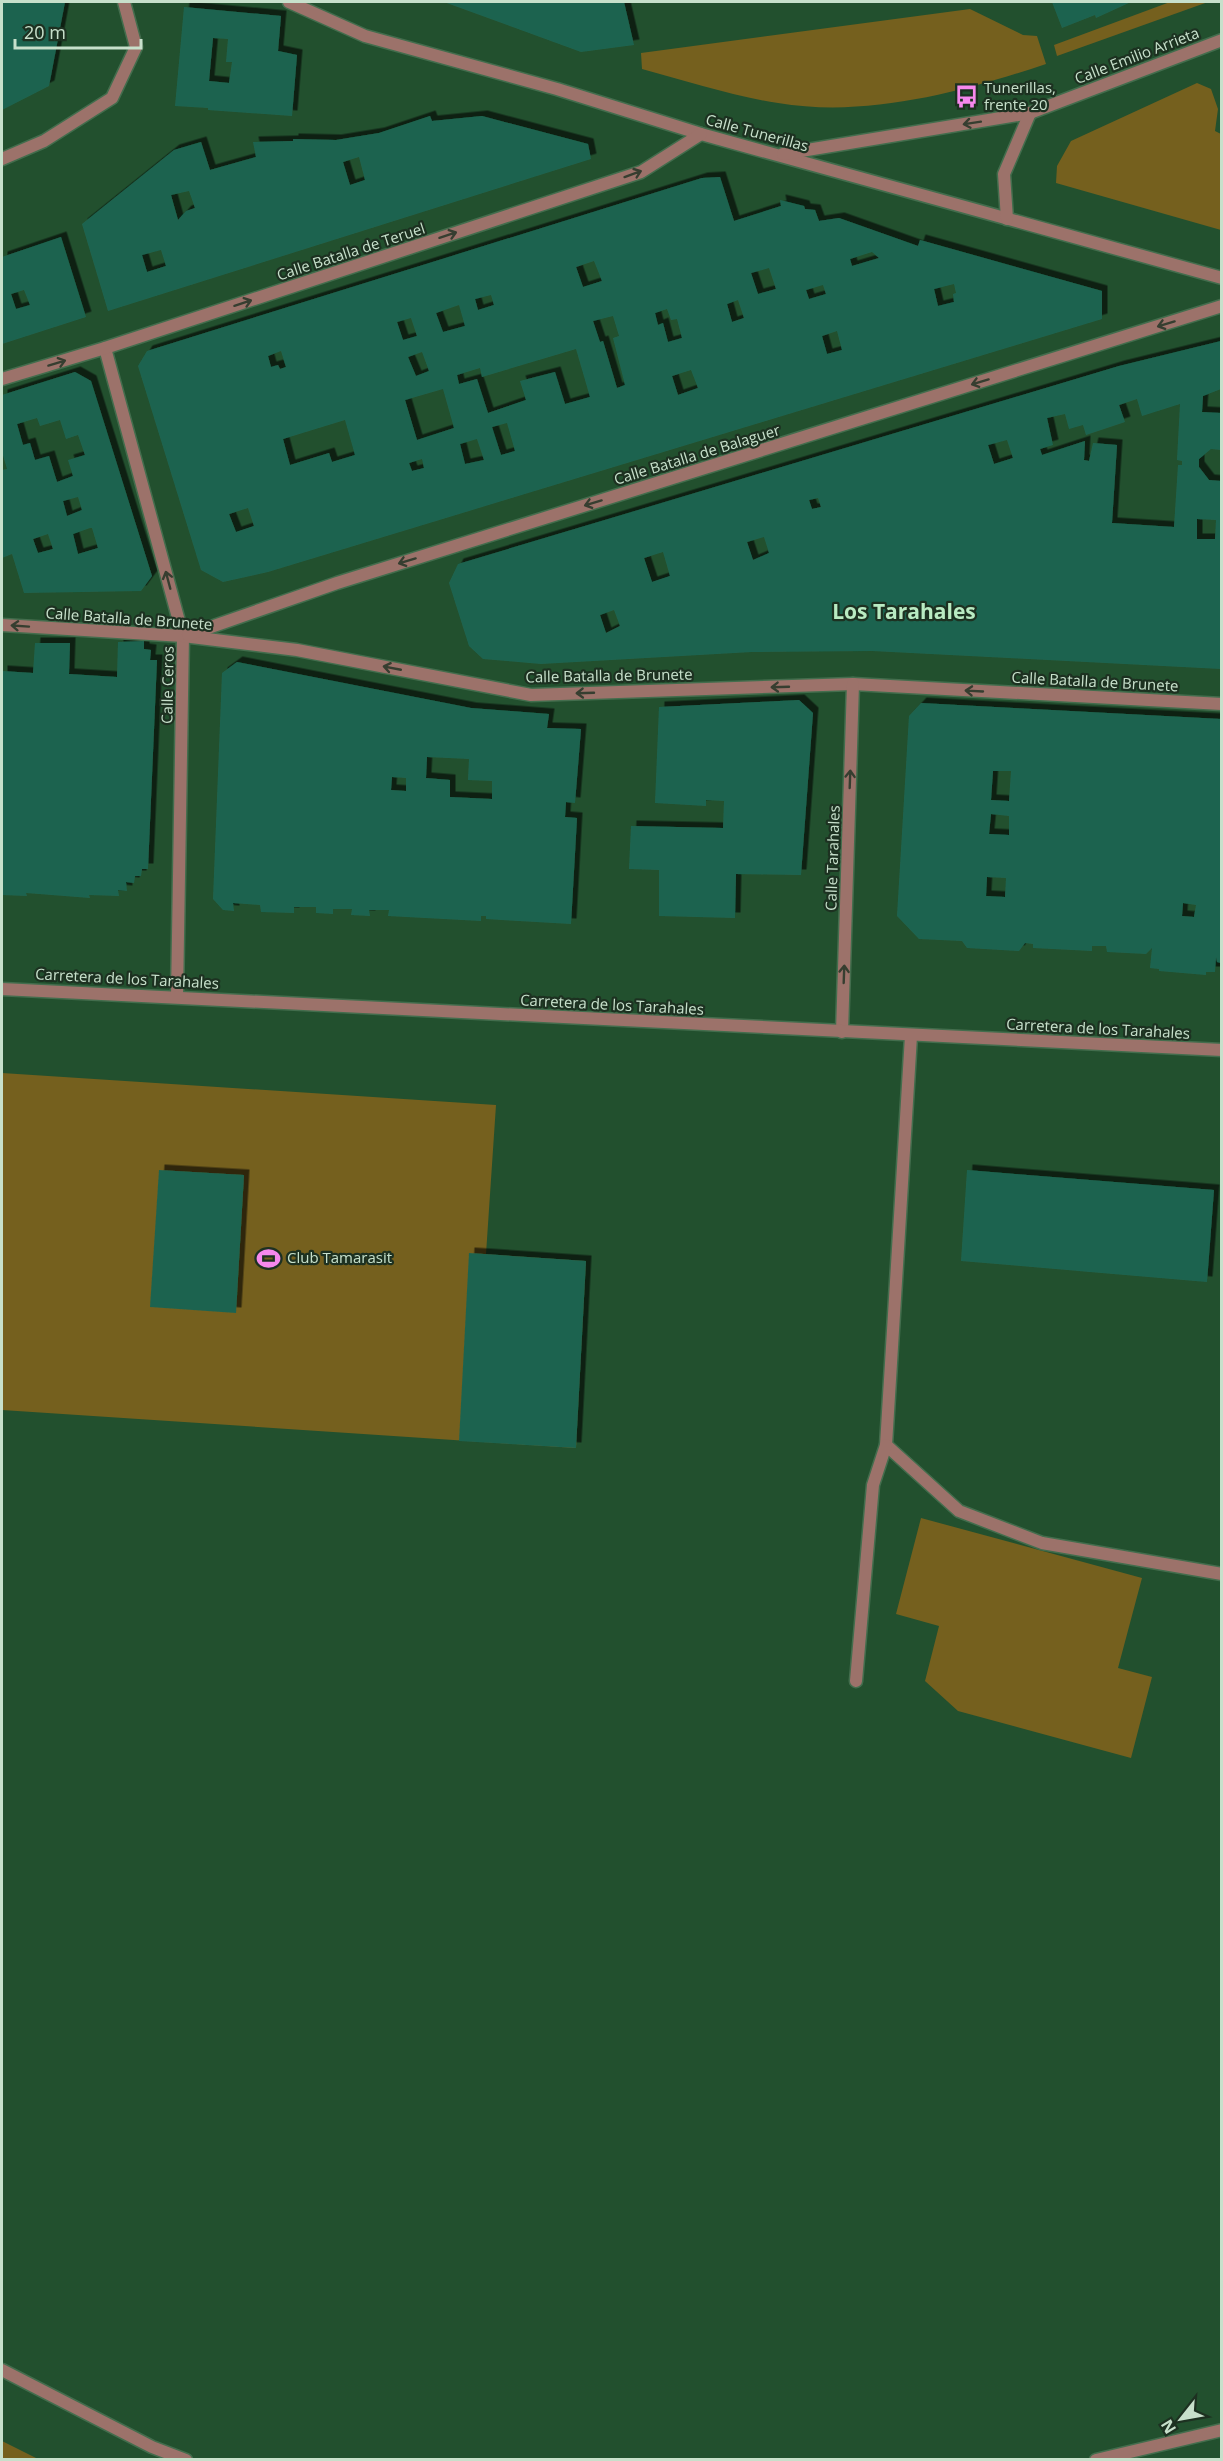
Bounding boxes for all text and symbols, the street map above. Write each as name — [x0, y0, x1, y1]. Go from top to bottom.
scale bar — [15, 12, 141, 50]
text: 20 m — [24, 20, 66, 44]
street label: Calle Emilio Arrieta — [1072, 22, 1202, 88]
place label: Tunerillas, frente 20 — [984, 77, 1056, 114]
bus stop icon: Tunerillas, frente 20 — [953, 84, 979, 110]
street label: Calle Tunerillas — [704, 109, 811, 155]
one-way arrow — [963, 118, 982, 129]
one-way arrow — [624, 168, 642, 179]
street label: Calle Batalla de Teruel — [274, 218, 427, 284]
one-way arrow — [438, 229, 457, 240]
one-way arrow — [233, 297, 252, 308]
one-way arrow — [1157, 319, 1176, 330]
one-way arrow — [48, 357, 67, 368]
one-way arrow — [971, 377, 990, 388]
street label: Calle Batalla de Balaguer — [611, 419, 782, 489]
one-way arrow — [584, 498, 603, 509]
one-way arrow — [398, 557, 417, 568]
one-way arrow — [162, 571, 173, 590]
district label: Los Tarahales — [832, 597, 976, 625]
street label: Calle Batalla de Brunete — [45, 602, 213, 634]
one-way arrow — [11, 620, 31, 631]
street label: Calle Ceros — [156, 646, 178, 724]
one-way arrow — [383, 662, 403, 673]
street label: Calle Batalla de Brunete — [525, 664, 693, 686]
street label: Calle Batalla de Brunete — [1011, 667, 1179, 695]
one-way arrow — [770, 681, 790, 693]
one-way arrow — [965, 685, 985, 696]
one-way arrow — [575, 688, 595, 699]
one-way arrow — [844, 769, 856, 789]
street label: Calle Tarahales — [820, 805, 844, 911]
street label: Carretera de los Tarahales — [35, 963, 219, 993]
one-way arrow — [838, 964, 850, 984]
street label: Carretera de los Tarahales — [520, 989, 704, 1019]
street label: Carretera de los Tarahales — [1006, 1013, 1190, 1043]
sports icon: Club Tamarasit — [256, 1245, 282, 1271]
place label: Club Tamarasit — [287, 1247, 392, 1267]
north arrow — [1151, 2389, 1211, 2449]
text: N — [1155, 2415, 1181, 2438]

